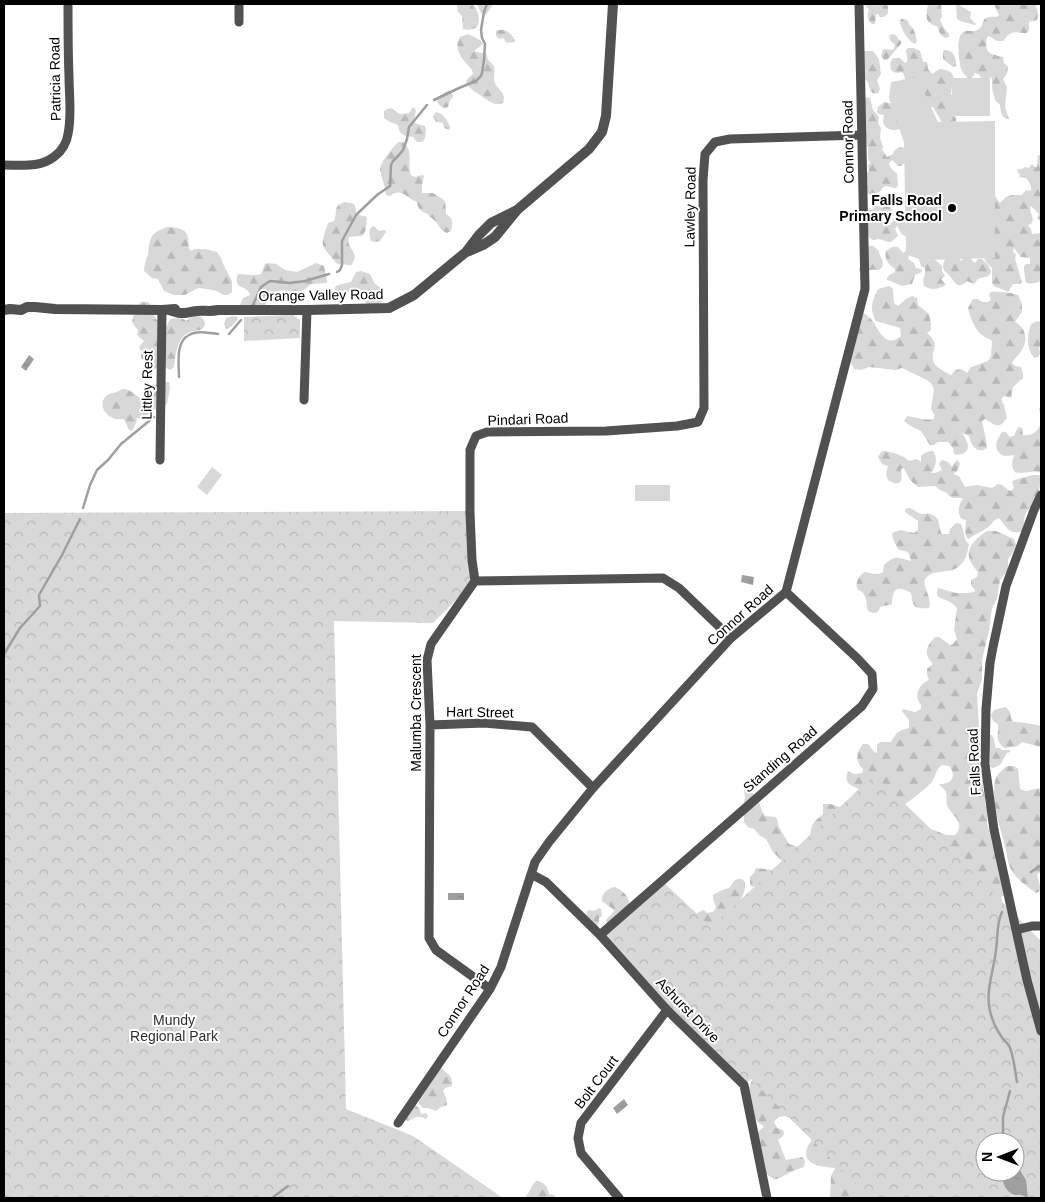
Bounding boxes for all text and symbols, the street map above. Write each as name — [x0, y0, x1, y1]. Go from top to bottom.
street label: Patricia Road — [46, 37, 64, 121]
street label: Connor Road — [839, 100, 857, 184]
street label: Lawley Road — [681, 166, 699, 248]
place label: Falls Road Primary School — [839, 192, 942, 224]
marker: Falls Road Primary School — [946, 202, 958, 214]
street label: Orange Valley Road — [258, 286, 384, 304]
street label: Littley Rest — [138, 350, 156, 420]
street label: Pindari Road — [487, 410, 569, 428]
street label: Connor Road — [704, 581, 776, 649]
street label: Malumba Crescent — [408, 654, 424, 772]
street label: Hart Street — [446, 703, 514, 721]
street label: Standing Road — [740, 723, 820, 795]
street label: Falls Road — [964, 728, 984, 796]
street label: Connor Road — [434, 962, 492, 1040]
street label: Ashurst Drive — [653, 974, 723, 1046]
park label: Mundy Regional Park — [130, 1012, 219, 1044]
street label: Bolt Court — [571, 1052, 621, 1112]
north arrow — [975, 1132, 1025, 1182]
text: N — [979, 1152, 995, 1162]

